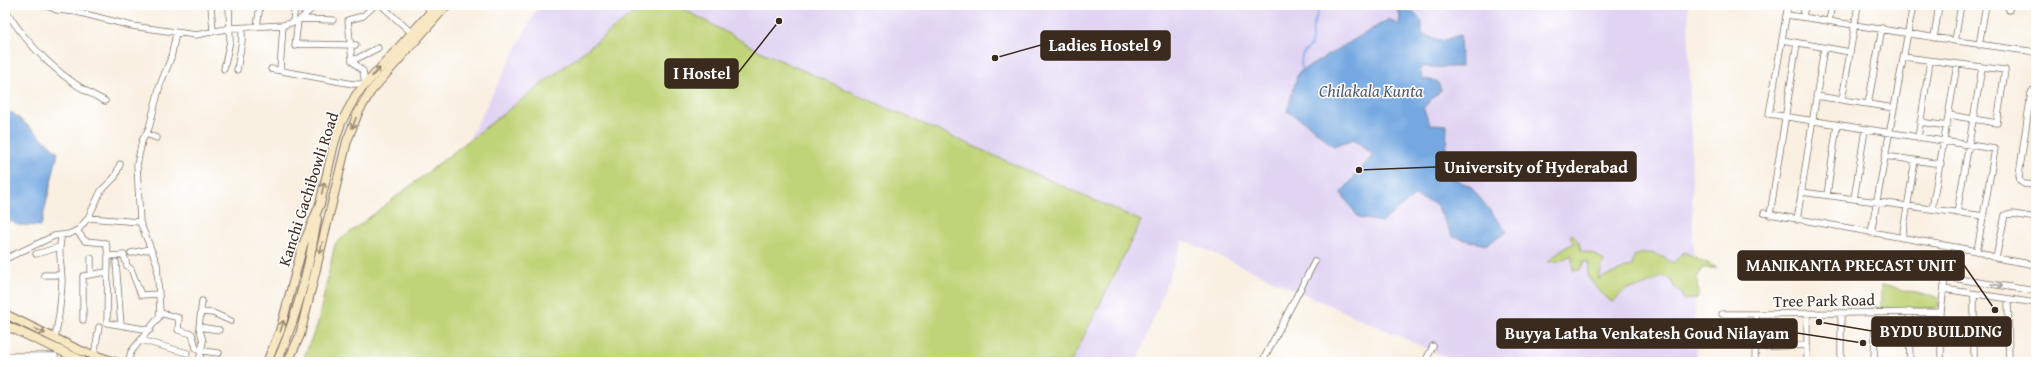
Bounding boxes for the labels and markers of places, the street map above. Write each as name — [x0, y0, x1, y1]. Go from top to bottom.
callout: Ladies Hostel 9 — [1041, 31, 1170, 60]
callout: I Hostel — [665, 59, 738, 88]
callout: University of Hyderabad — [1436, 152, 1636, 181]
callout: MANIKANTA PRECAST UNIT — [1738, 251, 1964, 280]
callout: BYDU BUILDING — [1872, 317, 2011, 346]
callout: Buyya Latha Venkatesh Goud Nilayam — [1497, 319, 1797, 348]

